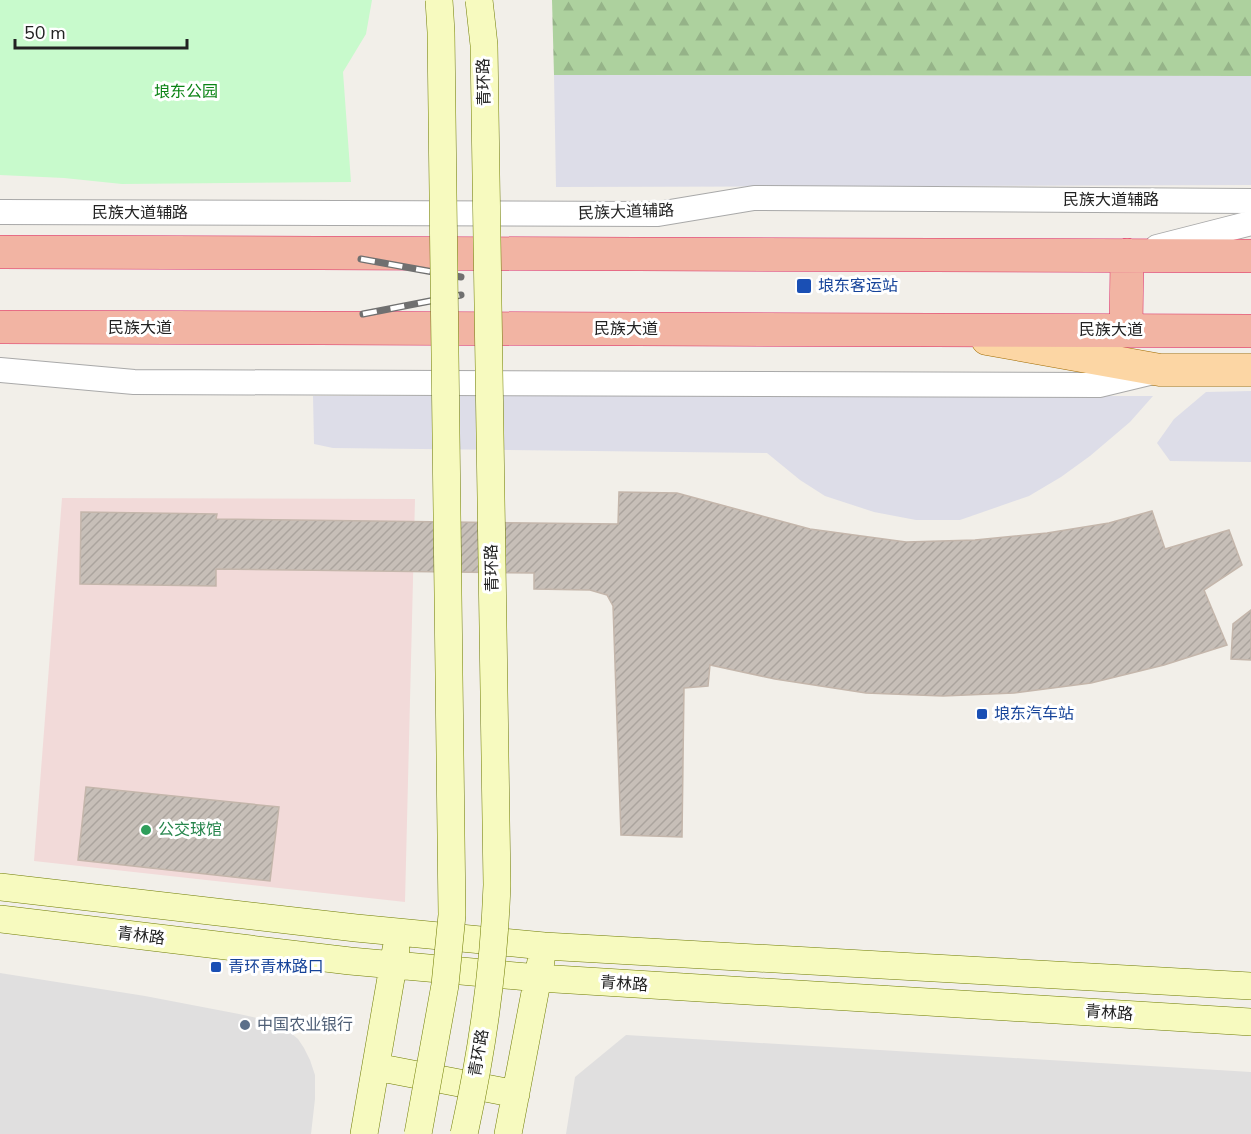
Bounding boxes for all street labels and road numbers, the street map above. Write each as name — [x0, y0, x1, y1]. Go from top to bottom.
street label: 青环路 — [473, 58, 495, 106]
street label: 民族大道辅路 — [1063, 189, 1159, 211]
street label: 民族大道辅路 — [578, 199, 674, 225]
street label: 民族大道辅路 — [92, 202, 188, 224]
street label: 民族大道 — [108, 317, 172, 339]
street label: 民族大道 — [594, 318, 658, 340]
street label: 民族大道 — [1079, 319, 1143, 341]
street label: 青环路 — [481, 544, 503, 592]
street label: 青林路 — [116, 922, 166, 950]
street label: 青林路 — [599, 971, 649, 997]
street label: 青林路 — [1084, 1000, 1134, 1026]
street label: 青环路 — [464, 1027, 494, 1079]

